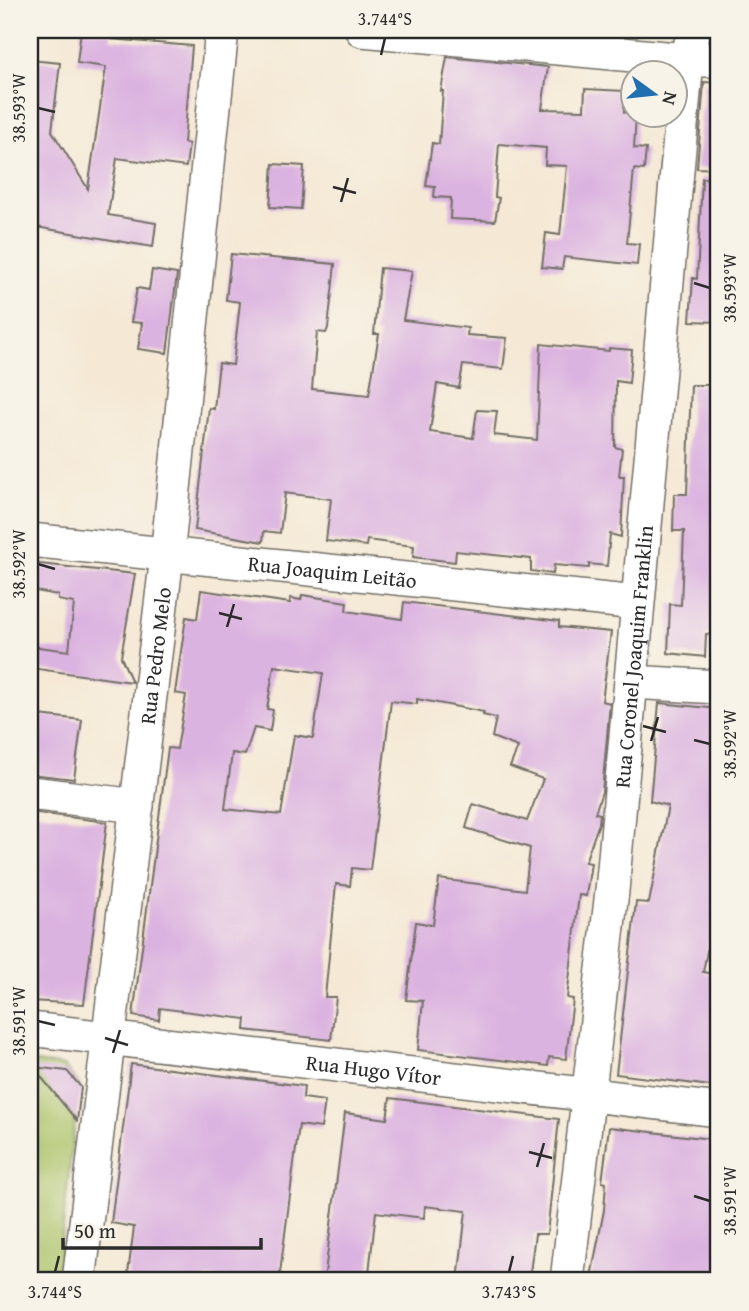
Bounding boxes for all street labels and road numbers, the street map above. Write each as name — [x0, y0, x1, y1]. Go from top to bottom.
street label: Rua Coronel Joaquim Franklin — [606, 524, 660, 789]
street label: Rua Joaquim Leitão — [246, 547, 418, 596]
street label: Rua Pedro Melo — [131, 585, 179, 726]
street label: Rua Hugo Vítor — [304, 1046, 443, 1093]

